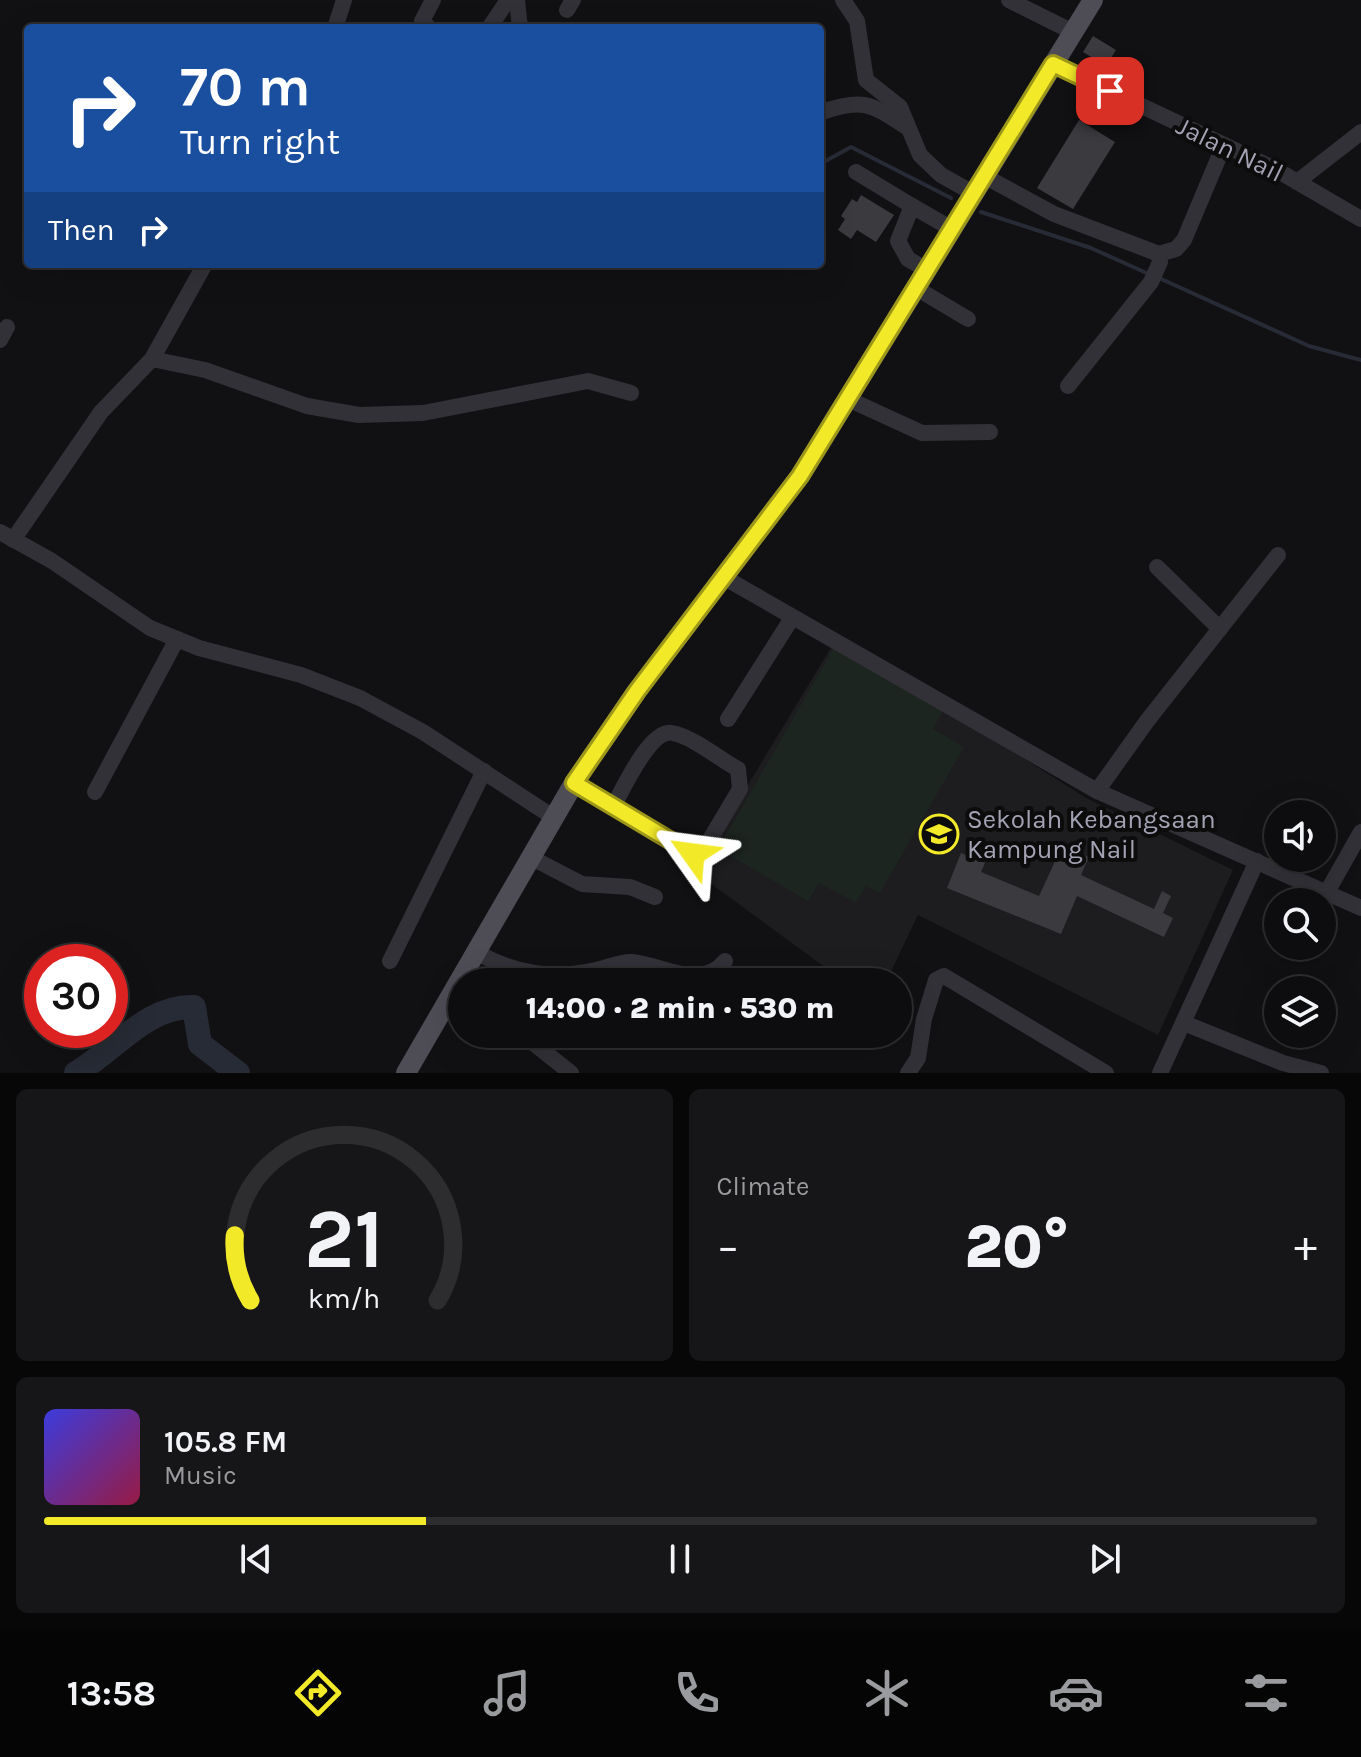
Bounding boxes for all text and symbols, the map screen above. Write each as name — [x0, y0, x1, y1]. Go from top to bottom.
text: 70 m — [180, 54, 311, 119]
icon: right — [48, 56, 152, 160]
pin — [1076, 57, 1144, 125]
icon: arrive — [1088, 69, 1132, 113]
street label: Jalan Nail — [1171, 110, 1288, 189]
text: Turn right — [180, 121, 340, 163]
icon: right — [131, 208, 175, 252]
text: Then — [48, 212, 115, 248]
map controls — [1264, 800, 1336, 1048]
button: sound — [1264, 800, 1336, 872]
place label: Sekolah Kebangsaan Kampung Nail — [967, 804, 1216, 865]
position arrow — [651, 812, 735, 896]
school or university icon: Sekolah Kebangsaan Kampung Nail — [918, 813, 960, 855]
button: search — [1264, 888, 1336, 960]
speed limit sign: 30 — [24, 944, 128, 1048]
button: layers — [1264, 976, 1336, 1048]
text: 14:00 · 2 min · 530 m — [526, 990, 834, 1026]
text: Climate — [717, 1171, 809, 1202]
text: 21 — [304, 1191, 384, 1288]
text: 20° — [964, 1212, 1069, 1282]
text: − — [717, 1221, 740, 1272]
text: + — [1294, 1221, 1317, 1272]
text: km/h — [308, 1282, 380, 1315]
text: 105.8 FM — [164, 1424, 287, 1460]
text: Music — [164, 1460, 237, 1491]
icon: previous — [234, 1537, 278, 1581]
icon: pause — [658, 1537, 702, 1581]
icon: next — [1083, 1537, 1127, 1581]
icon: directions — [290, 1665, 346, 1721]
icon: music — [479, 1665, 535, 1721]
icon: phone — [669, 1665, 725, 1721]
icon: climate — [859, 1665, 915, 1721]
icon: car — [1048, 1665, 1104, 1721]
icon: filters — [1238, 1665, 1294, 1721]
text: 13:58 — [67, 1672, 156, 1714]

